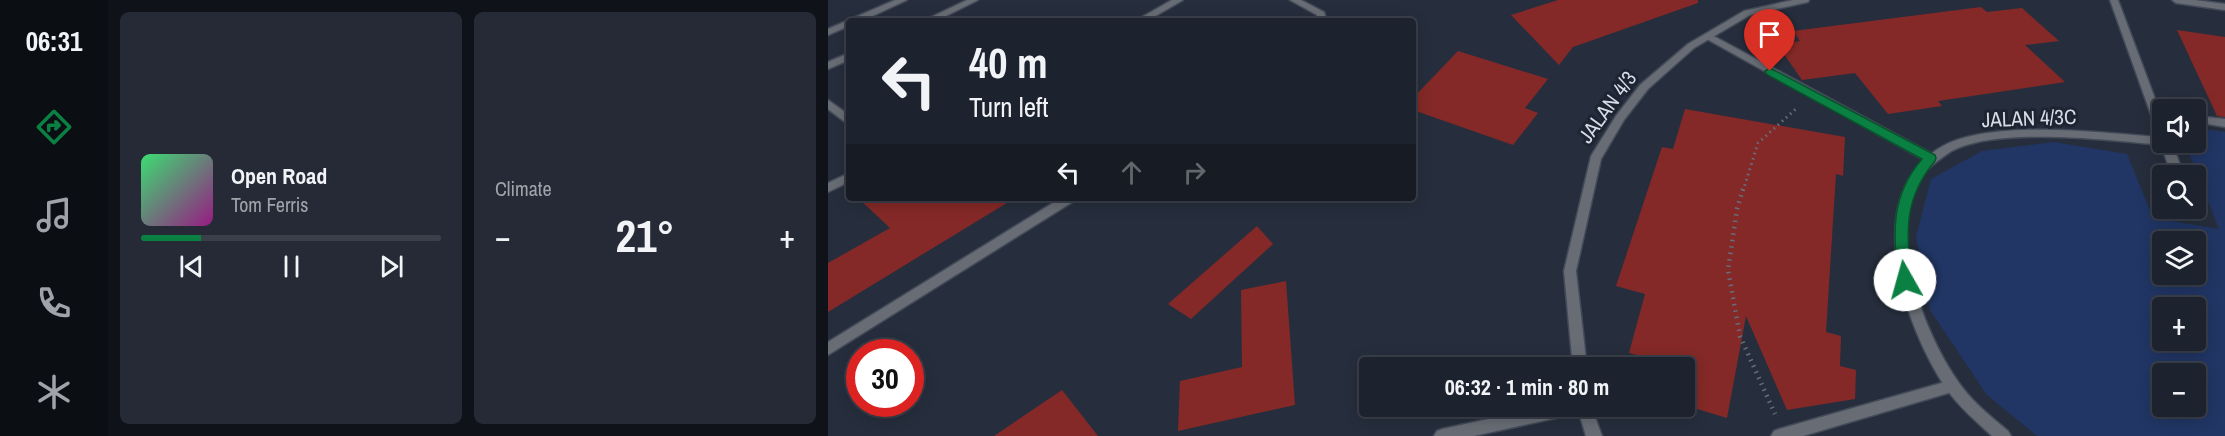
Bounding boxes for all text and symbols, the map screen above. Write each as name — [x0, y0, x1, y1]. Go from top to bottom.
pin — [1744, 9, 1795, 71]
icon: arrive — [1753, 18, 1786, 51]
text: 06:31 — [26, 23, 82, 59]
text: 40 m — [969, 35, 1048, 91]
icon: left — [870, 42, 948, 120]
street label: JALAN 4/3 — [1571, 65, 1643, 149]
text: Turn left — [969, 89, 1048, 125]
map controls — [2152, 99, 2206, 417]
button: sound — [2152, 99, 2206, 153]
street label: JALAN 4/3C — [1981, 102, 2077, 134]
icon: directions — [33, 106, 75, 148]
icon: left — [1052, 156, 1085, 189]
icon: ahead — [1115, 156, 1148, 189]
icon: right — [1178, 156, 1211, 189]
text: Open Road — [231, 161, 327, 191]
button: search — [2152, 165, 2206, 219]
text: Climate — [495, 175, 552, 202]
text: Tom Ferris — [231, 191, 309, 218]
icon: music — [33, 194, 75, 236]
text: 21° — [615, 205, 675, 266]
text: − — [495, 214, 511, 258]
text: + — [779, 214, 795, 258]
button: layers — [2152, 231, 2206, 285]
position arrow — [1873, 248, 1937, 312]
icon: previous — [175, 250, 208, 283]
icon: pause — [275, 250, 308, 283]
icon: next — [375, 250, 408, 283]
icon: phone — [33, 282, 75, 324]
button: + — [2152, 297, 2206, 351]
speed limit sign: 30 — [846, 339, 924, 417]
button: − — [2152, 363, 2206, 417]
icon: climate — [33, 371, 75, 413]
text: 06:32 · 1 min · 80 m — [1445, 372, 1609, 402]

